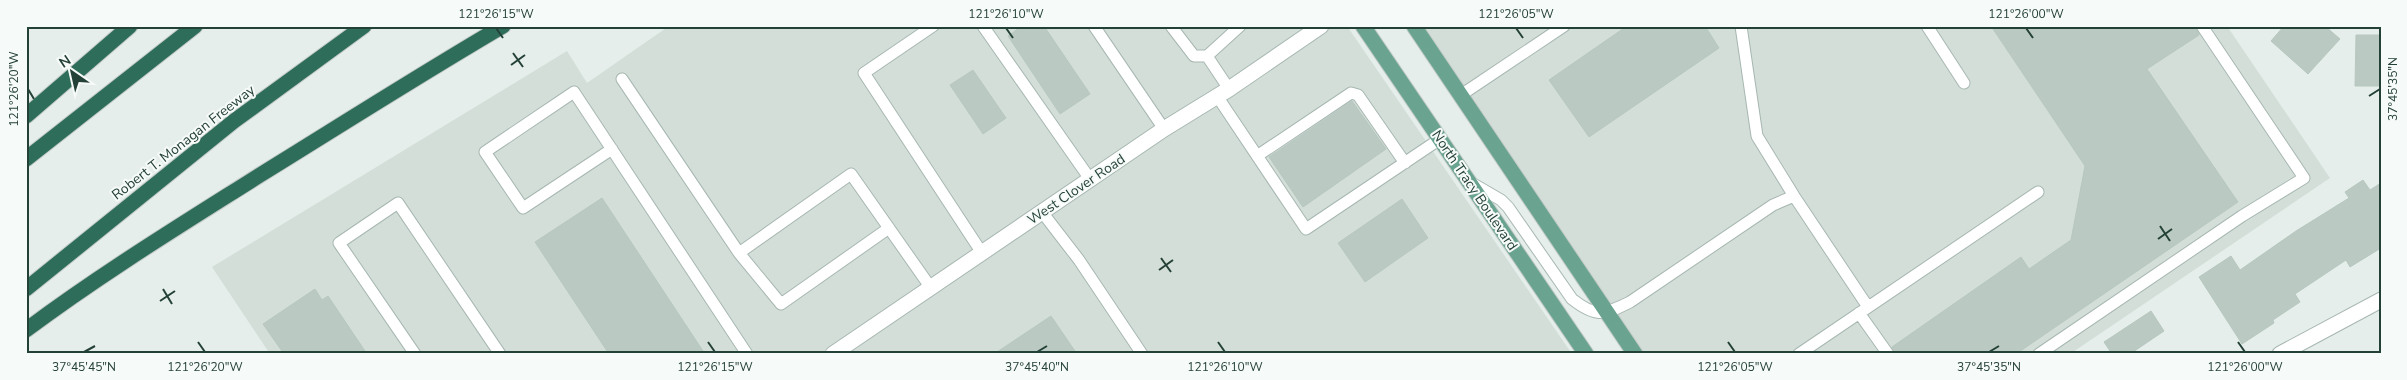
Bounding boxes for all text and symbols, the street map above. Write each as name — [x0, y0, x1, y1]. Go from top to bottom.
text: 121°26'15"W — [458, 6, 534, 22]
text: 121°26'10"W — [968, 6, 1044, 22]
text: 121°26'05"W — [1478, 6, 1554, 22]
text: 121°26'00"W — [1988, 6, 2064, 22]
north arrow — [48, 48, 98, 98]
text: 121°26'20"W — [6, 51, 22, 127]
text: N — [55, 51, 75, 72]
text: 37°45'35"N — [2385, 57, 2401, 121]
street label: Robert T. Monagan Freeway — [108, 80, 259, 204]
street label: North Tracy Boulevard — [1427, 126, 1522, 254]
street label: West Clover Road — [1024, 150, 1129, 229]
text: 37°45'45"N — [52, 359, 116, 375]
text: 121°26'20"W — [167, 359, 243, 375]
text: 121°26'15"W — [677, 359, 753, 375]
text: 37°45'40"N — [1005, 359, 1069, 375]
text: 121°26'10"W — [1187, 359, 1263, 375]
text: 121°26'05"W — [1697, 359, 1773, 375]
text: 37°45'35"N — [1957, 359, 2021, 375]
text: 121°26'00"W — [2207, 359, 2283, 375]

